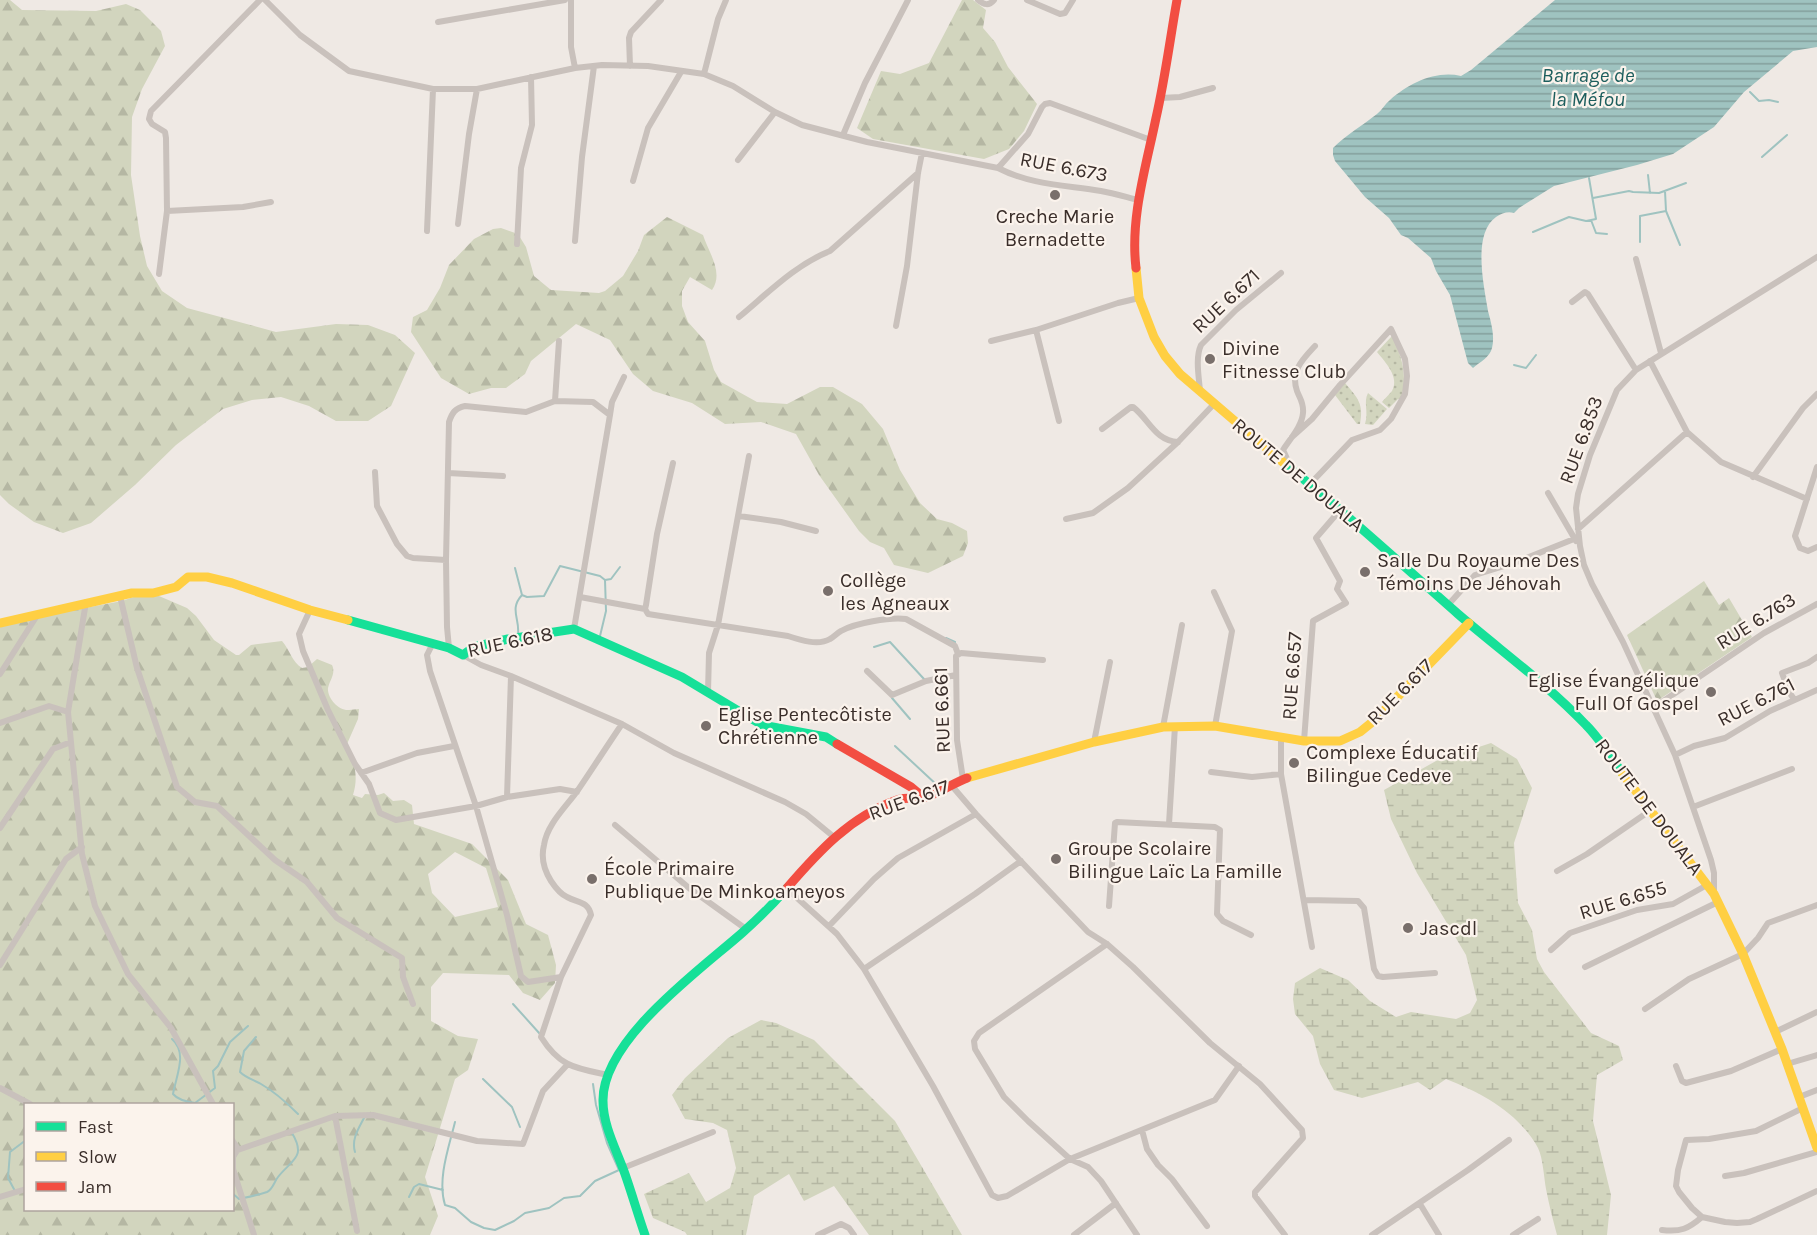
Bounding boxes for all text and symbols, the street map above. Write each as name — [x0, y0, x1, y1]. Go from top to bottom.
water label: Barrage de la Méfou — [1541, 63, 1635, 111]
street label: RUE 6.673 — [1018, 147, 1110, 187]
marker: Creche Marie Bernadette — [1048, 188, 1062, 202]
place label: Creche Marie Bernadette — [996, 205, 1114, 251]
street label: RUE 6.671 — [1188, 264, 1264, 338]
place label: Divine Fitnesse Club — [1222, 337, 1346, 383]
marker: Divine Fitnesse Club — [1203, 352, 1217, 366]
street label: RUE 6.853 — [1555, 393, 1607, 487]
street label: ROUTE DE DOUALA — [1227, 413, 1369, 537]
place label: Salle Du Royaume Des Témoins De Jéhovah — [1377, 549, 1580, 595]
marker: Salle Du Royaume Des Témoins De Jéhovah — [1358, 565, 1372, 579]
place label: Collège les Agneaux — [840, 569, 950, 615]
marker: Collège les Agneaux — [821, 584, 835, 598]
street label: RUE 6.763 — [1712, 588, 1800, 654]
street label: RUE 6.618 — [465, 622, 555, 662]
street label: RUE 6.657 — [1277, 630, 1307, 721]
street label: RUE 6.617 — [1362, 654, 1438, 730]
street label: RUE 6.661 — [929, 667, 955, 753]
place label: Eglise Évangélique Full Of Gospel — [1528, 668, 1699, 715]
street label: RUE 6.761 — [1713, 673, 1799, 731]
marker: Eglise Évangélique Full Of Gospel — [1704, 685, 1718, 699]
place label: Eglise Pentecôtiste Chrétienne — [718, 703, 892, 749]
marker: Eglise Pentecôtiste Chrétienne — [699, 719, 713, 733]
street label: ROUTE DE DOUALA — [1590, 734, 1708, 880]
place label: Complexe Éducatif Bilingue Cedeve — [1306, 740, 1478, 787]
marker: Complexe Éducatif Bilingue Cedeve — [1287, 756, 1301, 770]
street label: RUE 6.617 — [866, 775, 953, 825]
place label: Groupe Scolaire Bilingue Laïc La Famille — [1068, 837, 1282, 883]
marker: Groupe Scolaire Bilingue Laïc La Famille — [1049, 852, 1063, 866]
place label: École Primaire Publique De Minkoameyos — [604, 856, 846, 903]
marker: École Primaire Publique De Minkoameyos — [585, 872, 599, 886]
street label: RUE 6.655 — [1576, 876, 1670, 924]
place label: Jascdl — [1420, 917, 1477, 940]
marker: Jascdl — [1401, 921, 1415, 935]
legend — [24, 1103, 234, 1211]
text: Fast — [78, 1116, 113, 1138]
text: Slow — [78, 1146, 117, 1168]
text: Jam — [78, 1176, 112, 1198]

